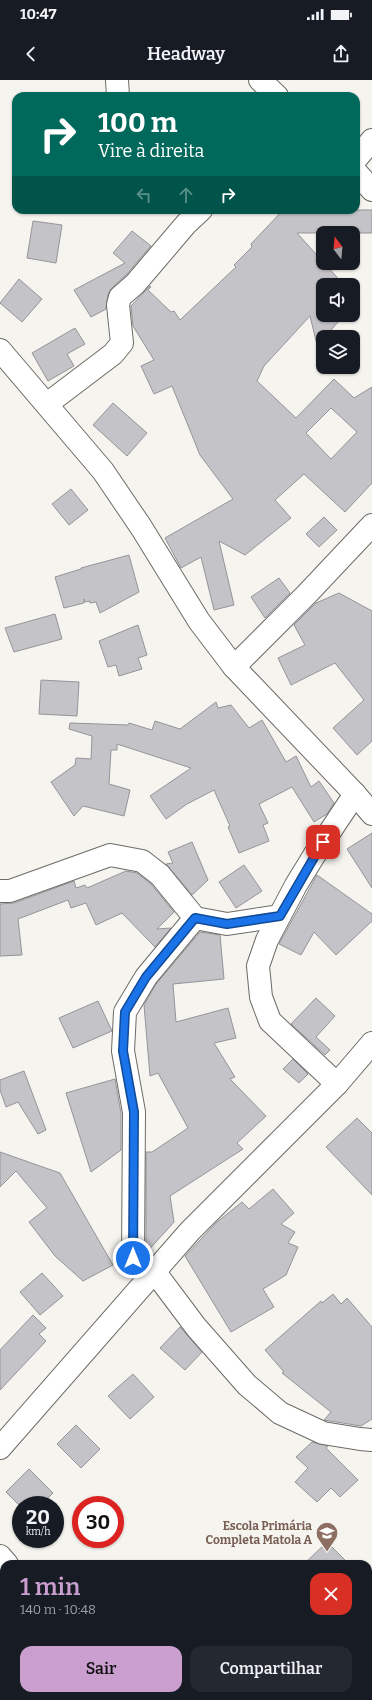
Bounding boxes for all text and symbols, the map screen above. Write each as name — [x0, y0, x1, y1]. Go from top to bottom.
text: 10:47 — [20, 5, 57, 23]
icon: back — [20, 43, 42, 65]
text: Headway — [147, 43, 225, 65]
icon: share — [330, 43, 352, 65]
text: 100 m — [98, 106, 177, 139]
icon: right — [32, 108, 84, 160]
text: Vire à direita — [98, 140, 204, 162]
icon: left — [133, 184, 155, 206]
icon: ahead — [175, 184, 197, 206]
icon: right — [217, 184, 239, 206]
north arrow — [316, 226, 360, 270]
map controls — [316, 226, 360, 374]
button: sound — [316, 278, 360, 322]
button: layers — [316, 330, 360, 374]
pin — [306, 825, 340, 859]
icon: arrive — [312, 831, 334, 853]
position arrow — [112, 1237, 154, 1279]
speed limit sign: 30 — [72, 1496, 124, 1548]
text: 20 — [26, 1505, 50, 1529]
place label: Escola Primária Completa Matola A — [206, 1519, 312, 1547]
school or university icon: Escola Primária Completa Matola A — [314, 1520, 340, 1553]
text: km/h — [26, 1526, 50, 1538]
text: 1 min — [20, 1573, 80, 1601]
button: close — [310, 1573, 352, 1615]
text: 140 m · 10:48 — [20, 1602, 96, 1617]
button: Sair — [20, 1646, 182, 1692]
button: Compartilhar — [190, 1646, 352, 1692]

